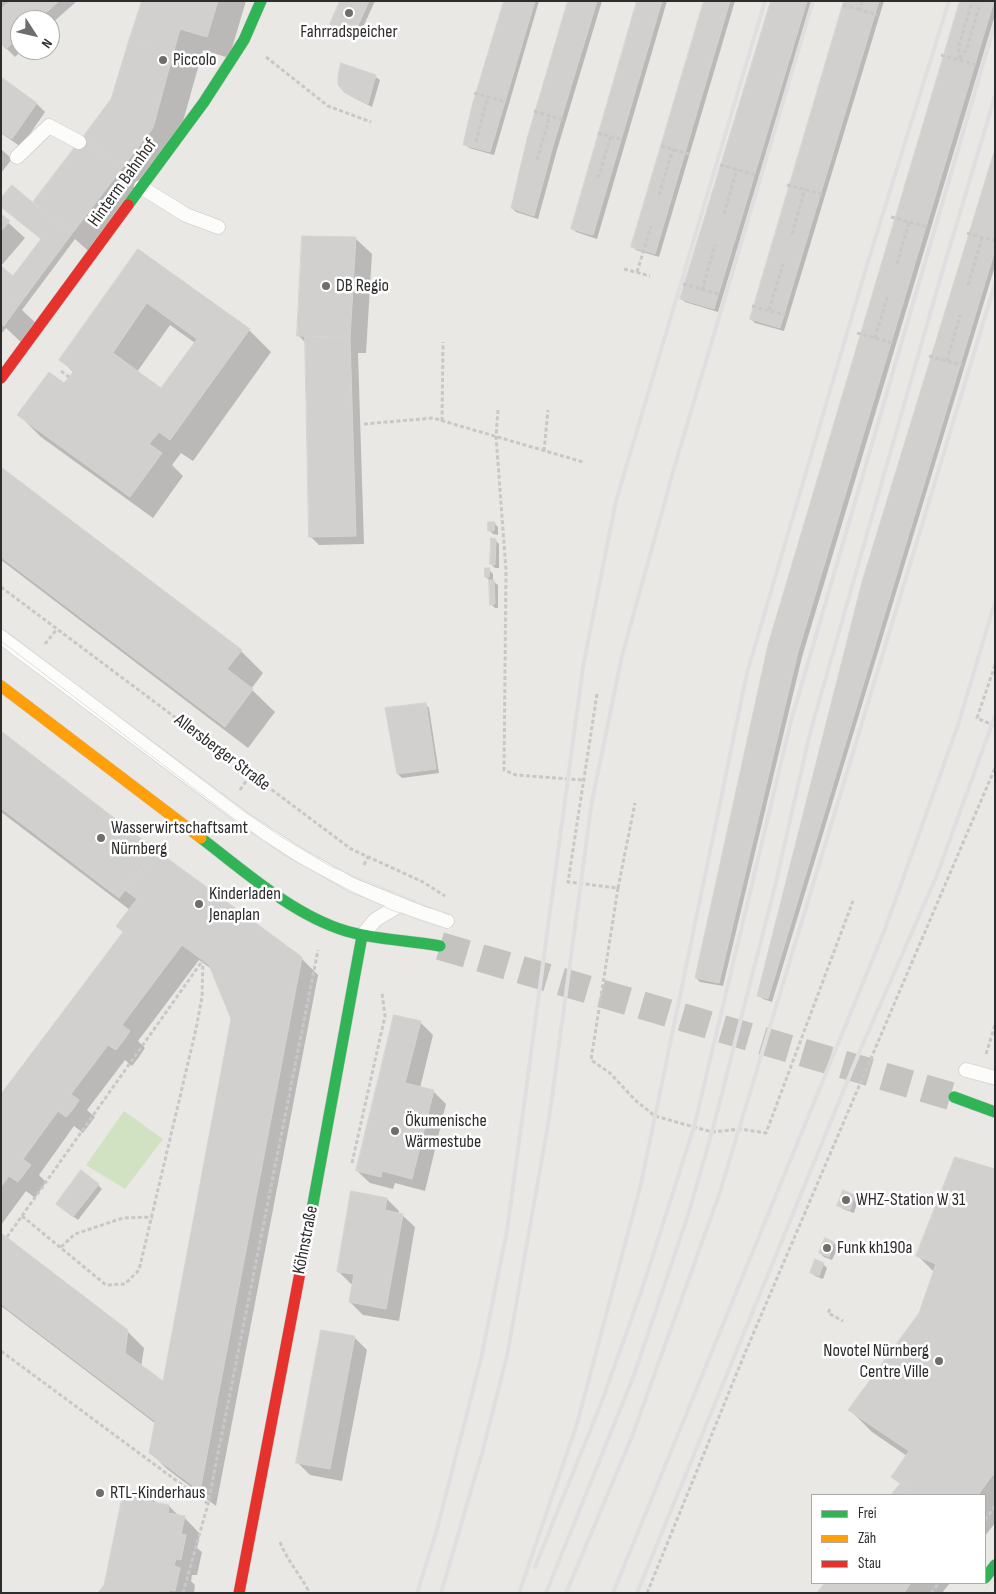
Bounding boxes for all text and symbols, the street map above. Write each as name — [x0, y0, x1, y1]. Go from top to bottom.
marker: Fahrradspeicher — [343, 7, 355, 19]
north arrow — [10, 10, 60, 60]
place label: Fahrradspeicher — [300, 21, 398, 43]
text: N — [38, 35, 56, 51]
place label: Piccolo — [173, 49, 216, 71]
marker: Piccolo — [157, 54, 169, 66]
street label: Hinterm Bahnhof — [84, 135, 162, 231]
place label: DB Regio — [336, 275, 389, 297]
marker: DB Regio — [320, 280, 332, 292]
street label: Allersberger Straße — [170, 710, 274, 796]
place label: Wasserwirtschaftsamt Nürnberg — [111, 817, 248, 860]
marker: Wasserwirtschaftsamt Nürnberg — [95, 832, 107, 844]
place label: Kinderladen Jenaplan — [209, 883, 281, 926]
marker: Kinderladen Jenaplan — [193, 898, 205, 910]
place label: Ökumenische Wärmestube — [405, 1110, 487, 1152]
marker: Ökumenische Wärmestube — [389, 1125, 401, 1137]
place label: WHZ-Station W 31 — [856, 1189, 965, 1211]
marker: WHZ-Station W 31 — [840, 1194, 852, 1206]
street label: Köhnstraße — [289, 1204, 323, 1276]
place label: Funk kh190a — [837, 1237, 913, 1259]
marker: Funk kh190a — [821, 1242, 833, 1254]
place label: Novotel Nürnberg Centre Ville — [823, 1340, 929, 1382]
marker: Novotel Nürnberg Centre Ville — [933, 1355, 945, 1367]
place label: RTL-Kinderhaus — [110, 1482, 206, 1504]
marker: RTL-Kinderhaus — [94, 1487, 106, 1499]
legend — [811, 1494, 986, 1584]
text: Frei — [858, 1504, 877, 1523]
text: Zäh — [858, 1529, 876, 1548]
text: Stau — [858, 1554, 881, 1573]

